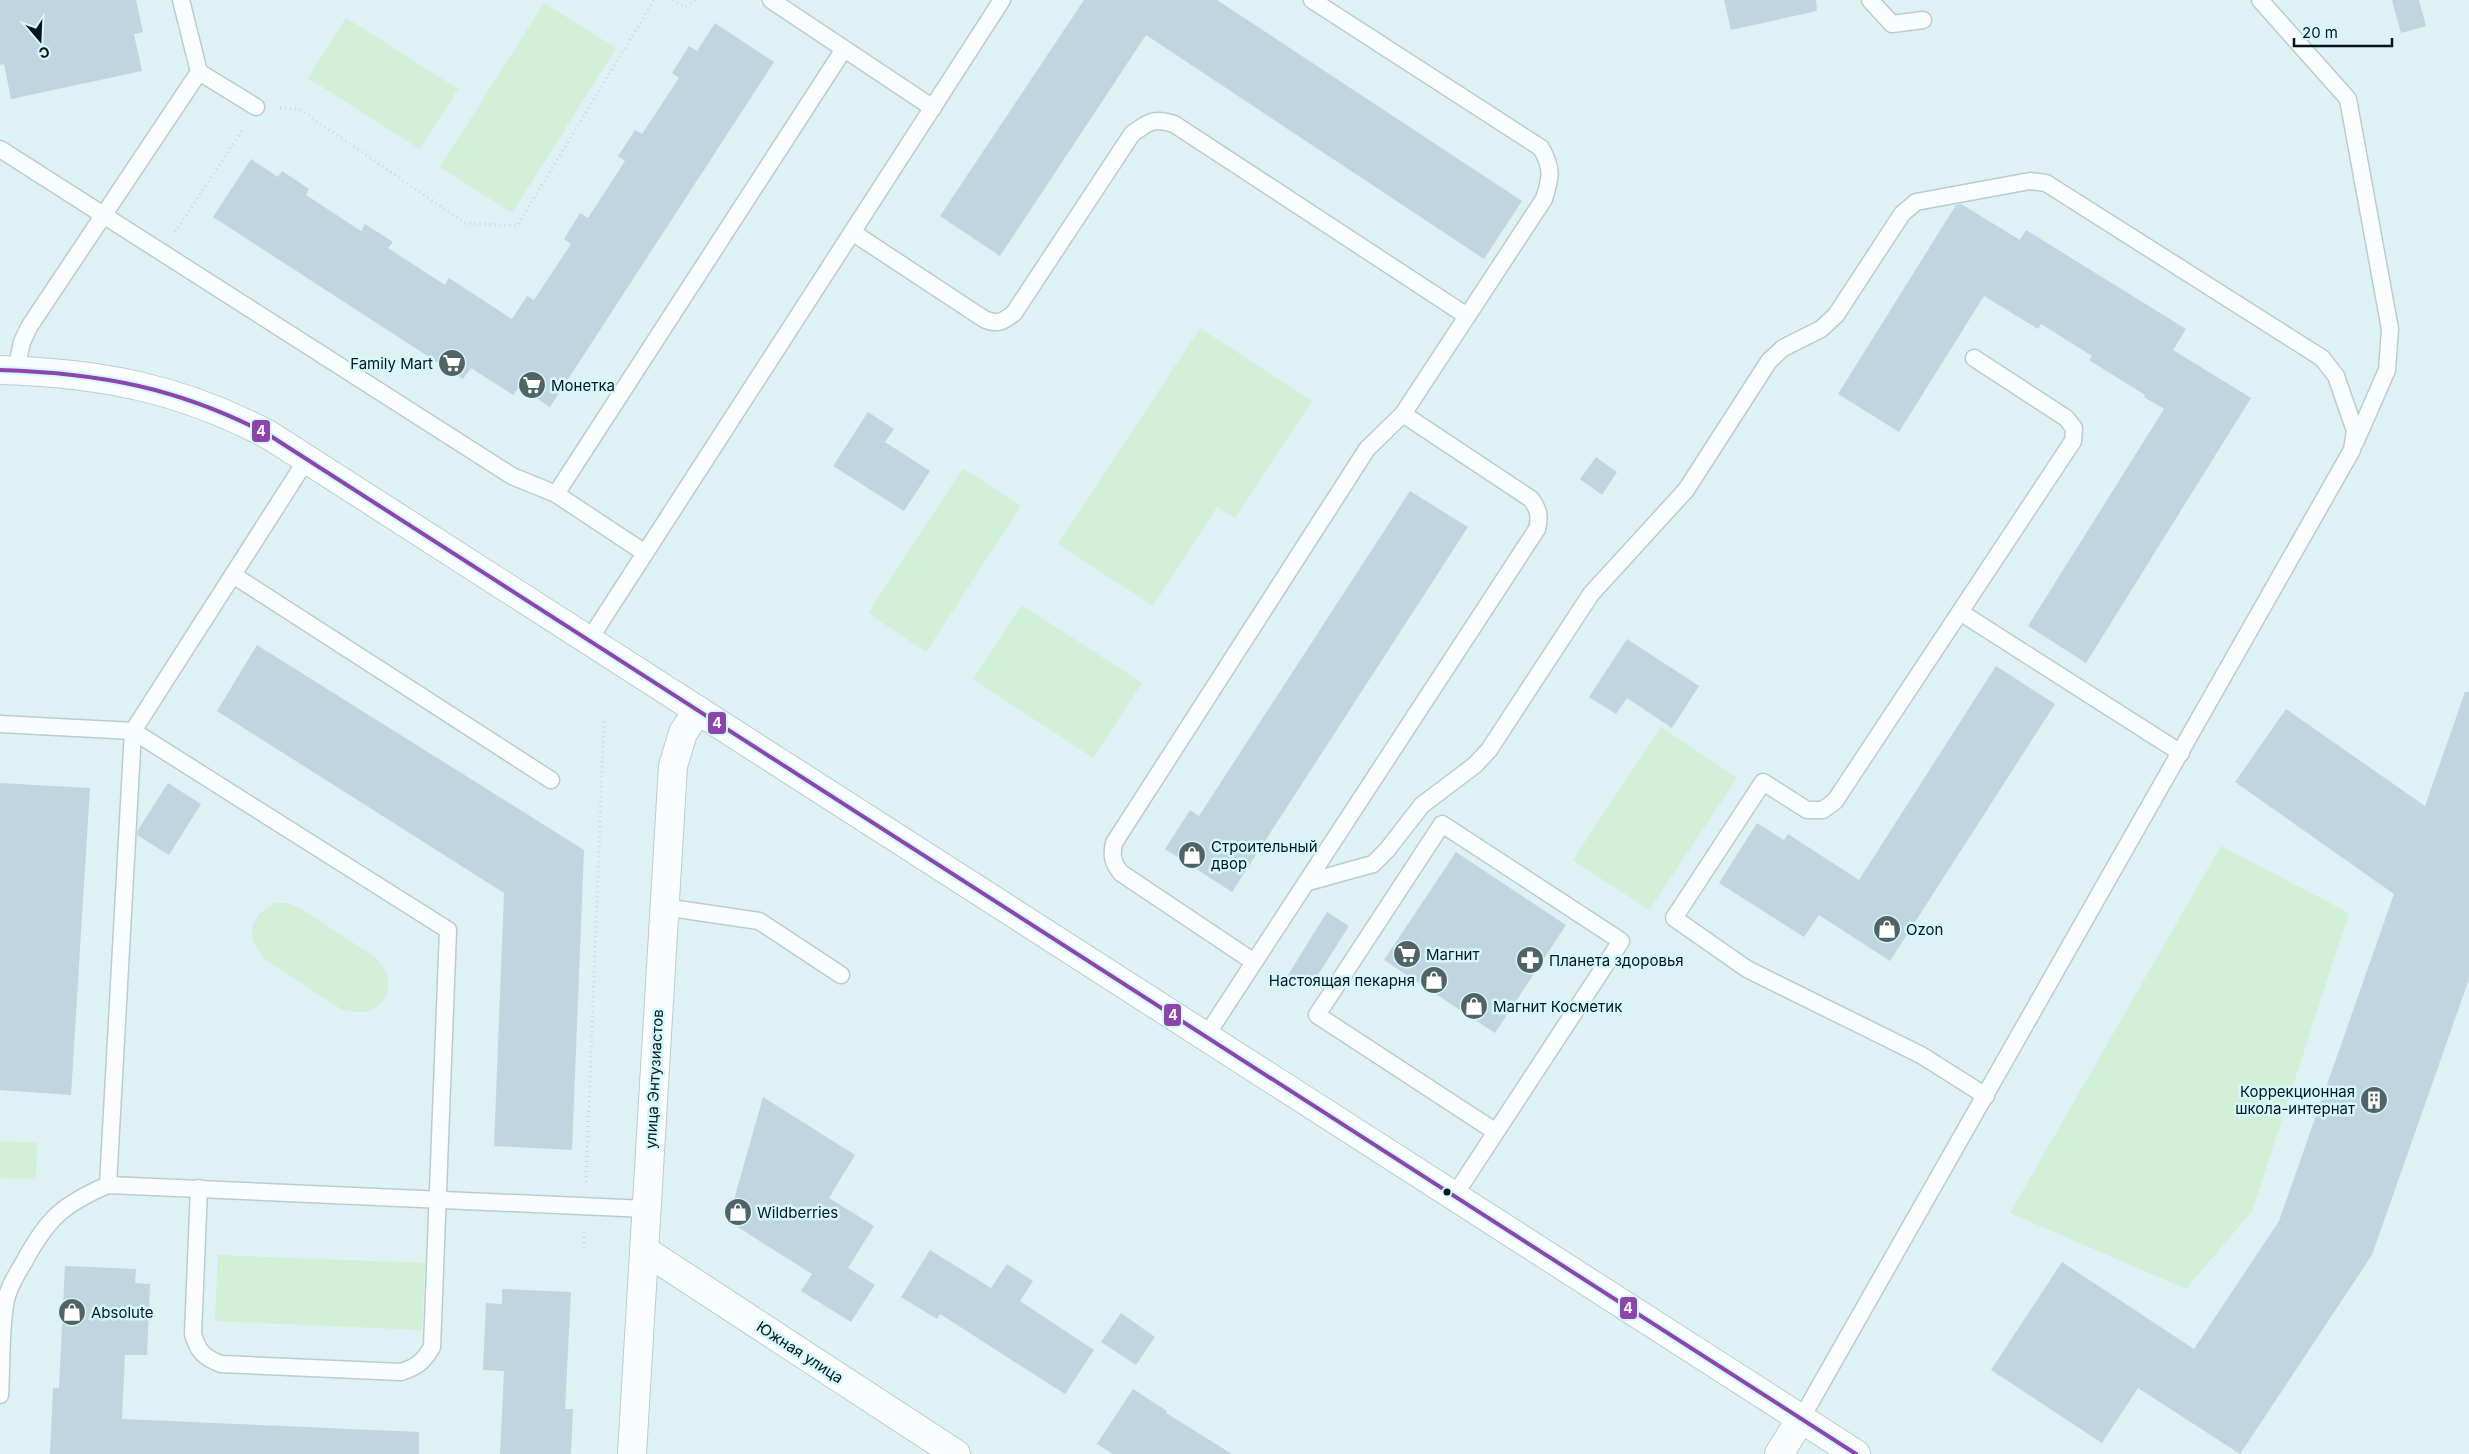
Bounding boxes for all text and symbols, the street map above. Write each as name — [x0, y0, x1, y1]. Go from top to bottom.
north arrow — [15, 15, 65, 65]
scale bar — [2294, 15, 2392, 47]
text: 20 m — [2302, 23, 2338, 42]
text: С — [37, 43, 52, 62]
supermarket icon: Family Mart — [437, 348, 467, 378]
place label: Family Mart — [350, 354, 433, 373]
supermarket icon: Монетка — [517, 370, 547, 400]
place label: Монетка — [551, 376, 615, 395]
line badge: 4 — [251, 419, 271, 443]
text: 4 — [256, 422, 266, 439]
line badge: 4 — [707, 711, 727, 735]
text: 4 — [712, 714, 722, 731]
place label: Строительный двор — [1211, 837, 1318, 873]
shop icon: Строительный двор — [1177, 840, 1207, 870]
shop icon: Ozon — [1872, 914, 1902, 944]
place label: Ozon — [1906, 920, 1943, 939]
supermarket icon: Магнит — [1392, 939, 1422, 969]
place label: Магнит — [1426, 945, 1479, 964]
pharmacy icon: Планета здоровья — [1515, 945, 1545, 975]
place label: Планета здоровья — [1549, 951, 1684, 970]
shop icon: Настоящая пекарня — [1419, 965, 1449, 995]
place label: Настоящая пекарня — [1269, 971, 1415, 990]
shop icon: Магнит Косметик — [1459, 991, 1489, 1021]
place label: Магнит Косметик — [1493, 997, 1622, 1016]
line badge: 4 — [1163, 1003, 1182, 1027]
text: 4 — [1168, 1006, 1178, 1023]
street label: улица Энтузиастов — [641, 1009, 667, 1149]
place label: Коррекционная школа-интернат — [2235, 1082, 2355, 1118]
building icon: Коррекционная школа-интернат — [2359, 1085, 2389, 1115]
unlabelled marker — [1442, 1187, 1452, 1197]
shop icon: Wildberries — [723, 1197, 753, 1227]
place label: Wildberries — [757, 1203, 838, 1222]
line badge: 4 — [1619, 1296, 1638, 1320]
shop icon: Absolute — [57, 1297, 87, 1327]
text: 4 — [1623, 1299, 1633, 1316]
place label: Absolute — [91, 1303, 153, 1322]
street label: Южная улица — [753, 1317, 847, 1387]

